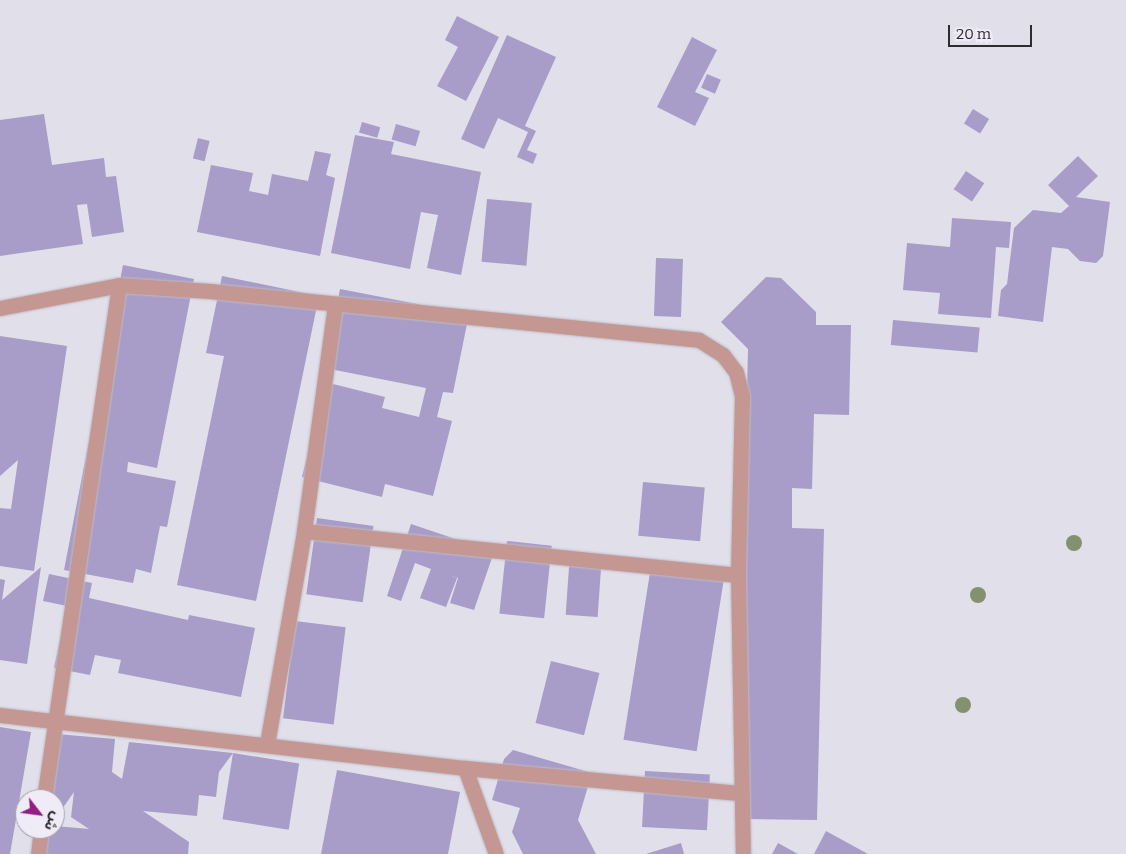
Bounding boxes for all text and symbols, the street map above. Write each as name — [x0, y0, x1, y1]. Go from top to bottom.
scale bar — [951, 15, 1035, 47]
text: 20 m — [956, 25, 991, 43]
north arrow — [15, 789, 65, 839]
text: ش — [40, 809, 65, 834]

